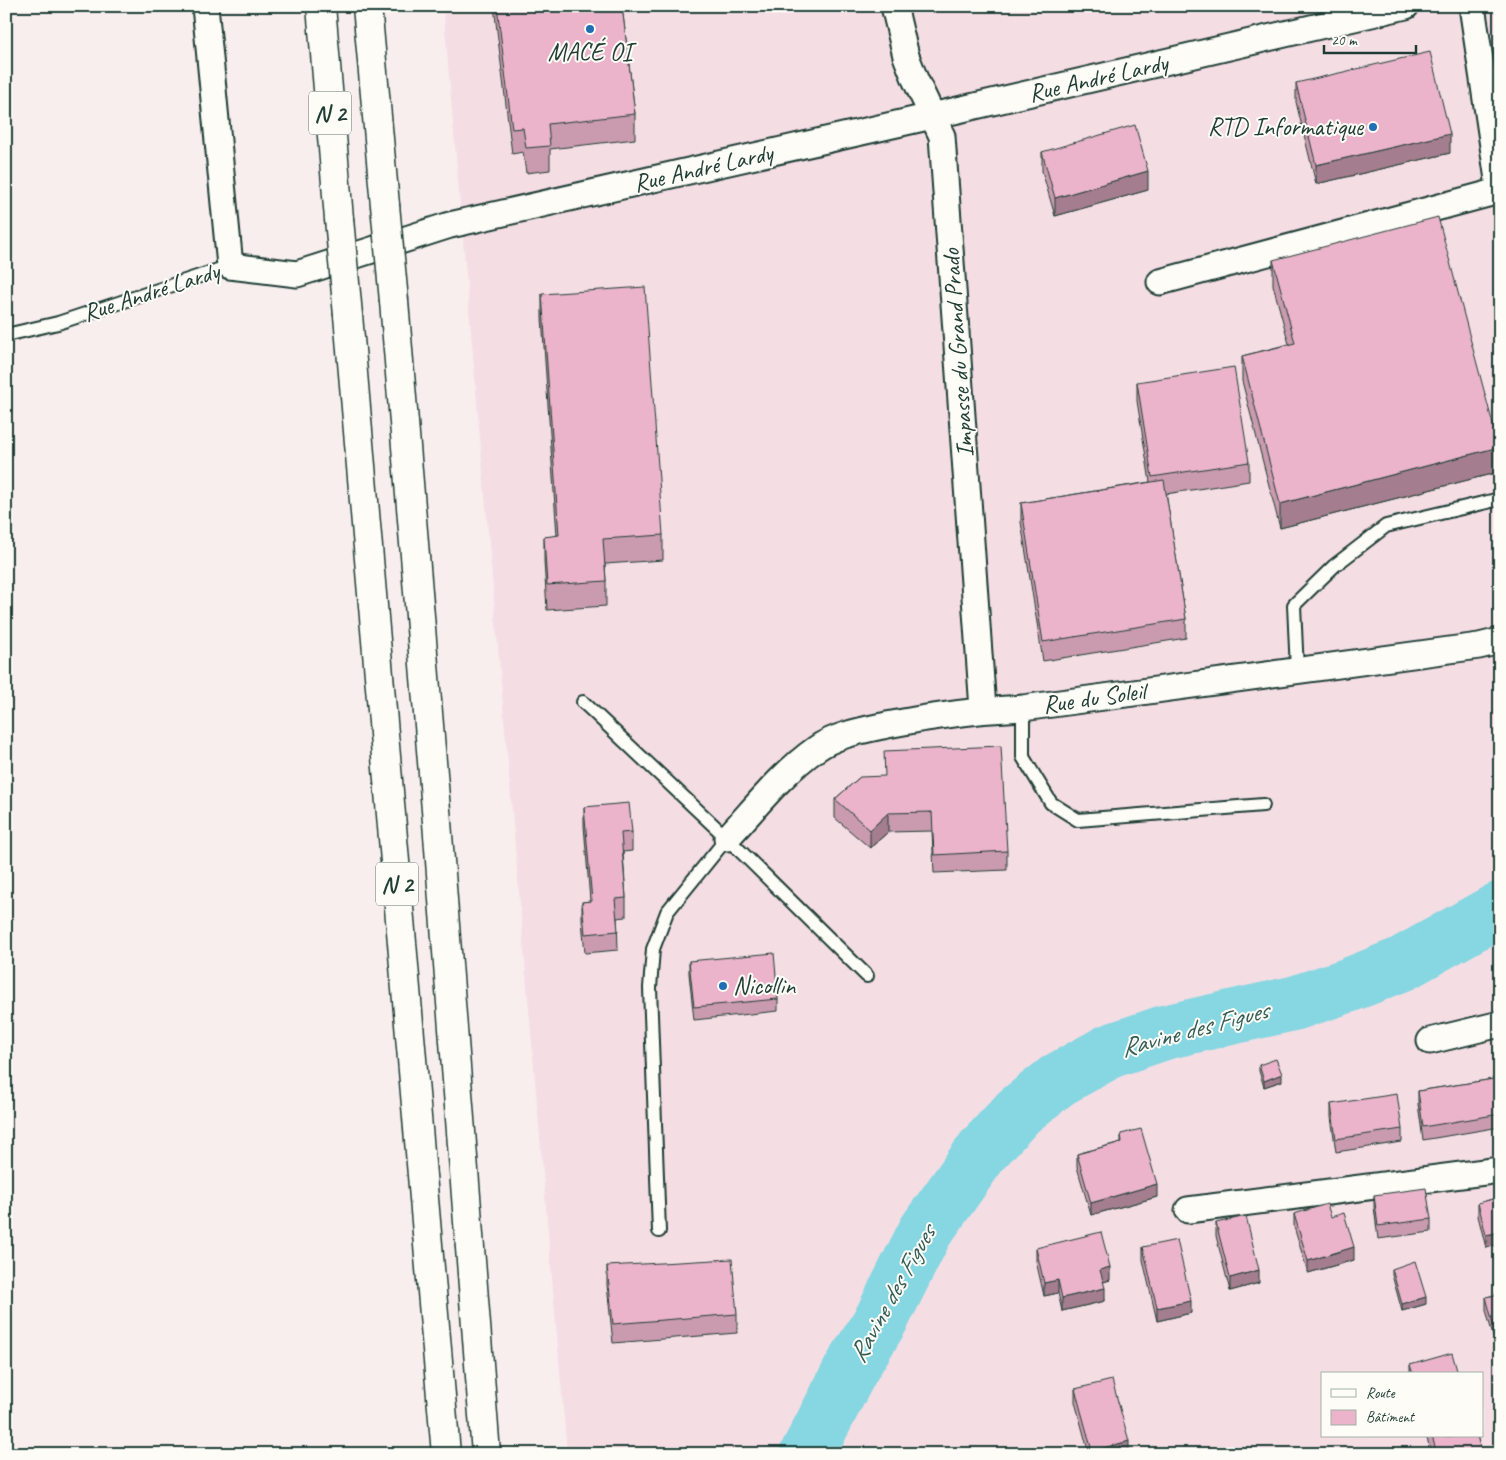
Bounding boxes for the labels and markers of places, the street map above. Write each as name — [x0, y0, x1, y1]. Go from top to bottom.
marker: MACÉ OI — [584, 23, 596, 35]
place label: MACÉ OI — [548, 36, 637, 68]
place label: RTD Informatique — [1208, 111, 1365, 143]
marker: RTD Informatique — [1367, 121, 1379, 133]
place label: Nicollin — [733, 970, 796, 1002]
marker: Nicollin — [717, 980, 729, 992]

